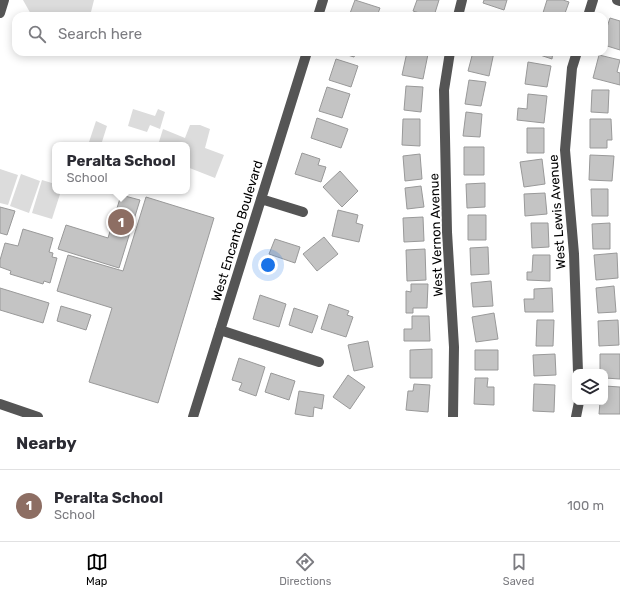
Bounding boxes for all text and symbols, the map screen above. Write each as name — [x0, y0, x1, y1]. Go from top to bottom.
search box — [12, 12, 608, 56]
icon: search — [26, 23, 48, 45]
text: Search here — [58, 25, 142, 43]
popup — [52, 142, 190, 194]
text: Peralta School — [67, 152, 176, 170]
street label: West Lewis Avenue — [546, 154, 568, 270]
street label: West Encanto Boulevard — [208, 159, 266, 303]
text: School — [67, 170, 108, 185]
street label: West Vernon Avenue — [426, 173, 446, 297]
pin: 1 — [108, 207, 134, 237]
your location — [258, 255, 278, 275]
map controls — [572, 369, 608, 405]
button: layers — [572, 369, 608, 405]
text: Nearby — [16, 433, 77, 453]
text: Peralta School — [54, 489, 163, 507]
text: 1 — [26, 498, 32, 513]
text: 100 m — [567, 498, 604, 513]
text: School — [54, 507, 95, 522]
tab: Map — [86, 551, 108, 588]
tab: Directions — [279, 551, 331, 588]
tab: Saved — [503, 551, 534, 588]

